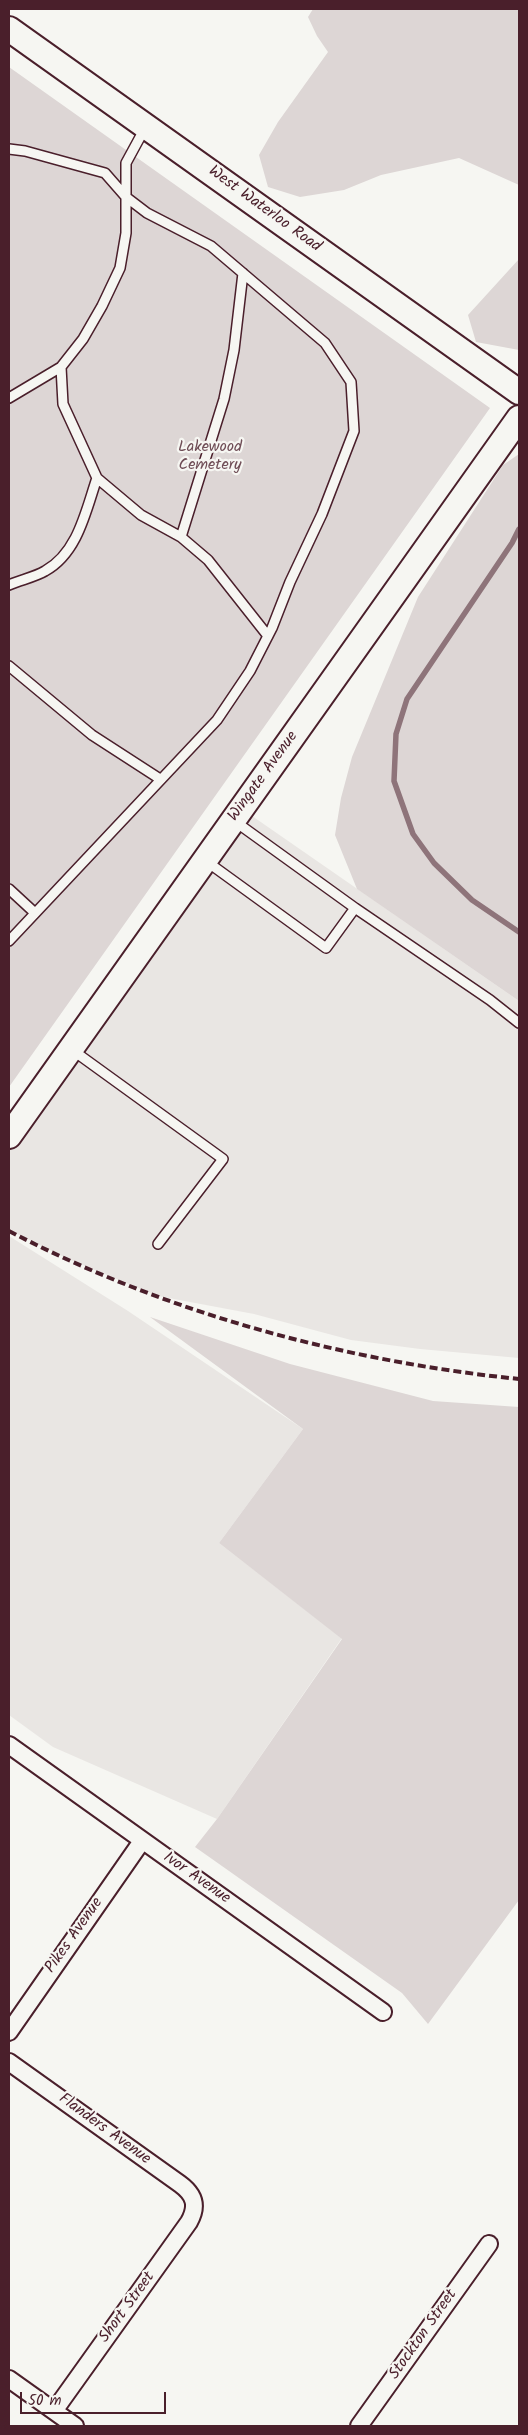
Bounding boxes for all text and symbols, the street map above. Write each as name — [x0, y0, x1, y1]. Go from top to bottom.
street label: West Waterloo Road — [204, 163, 324, 257]
park label: Lakewood Cemetery — [178, 438, 242, 476]
street label: Wingate Avenue — [225, 728, 303, 826]
street label: Ivor Avenue — [159, 1849, 233, 1909]
street label: Pikes Avenue — [42, 1895, 108, 1977]
street label: Flanders Avenue — [54, 2090, 154, 2170]
street label: Short Street — [96, 2269, 160, 2347]
street label: Stockton Street — [386, 2286, 462, 2384]
scale bar — [22, 2382, 169, 2414]
text: 50 m — [28, 2389, 62, 2413]

